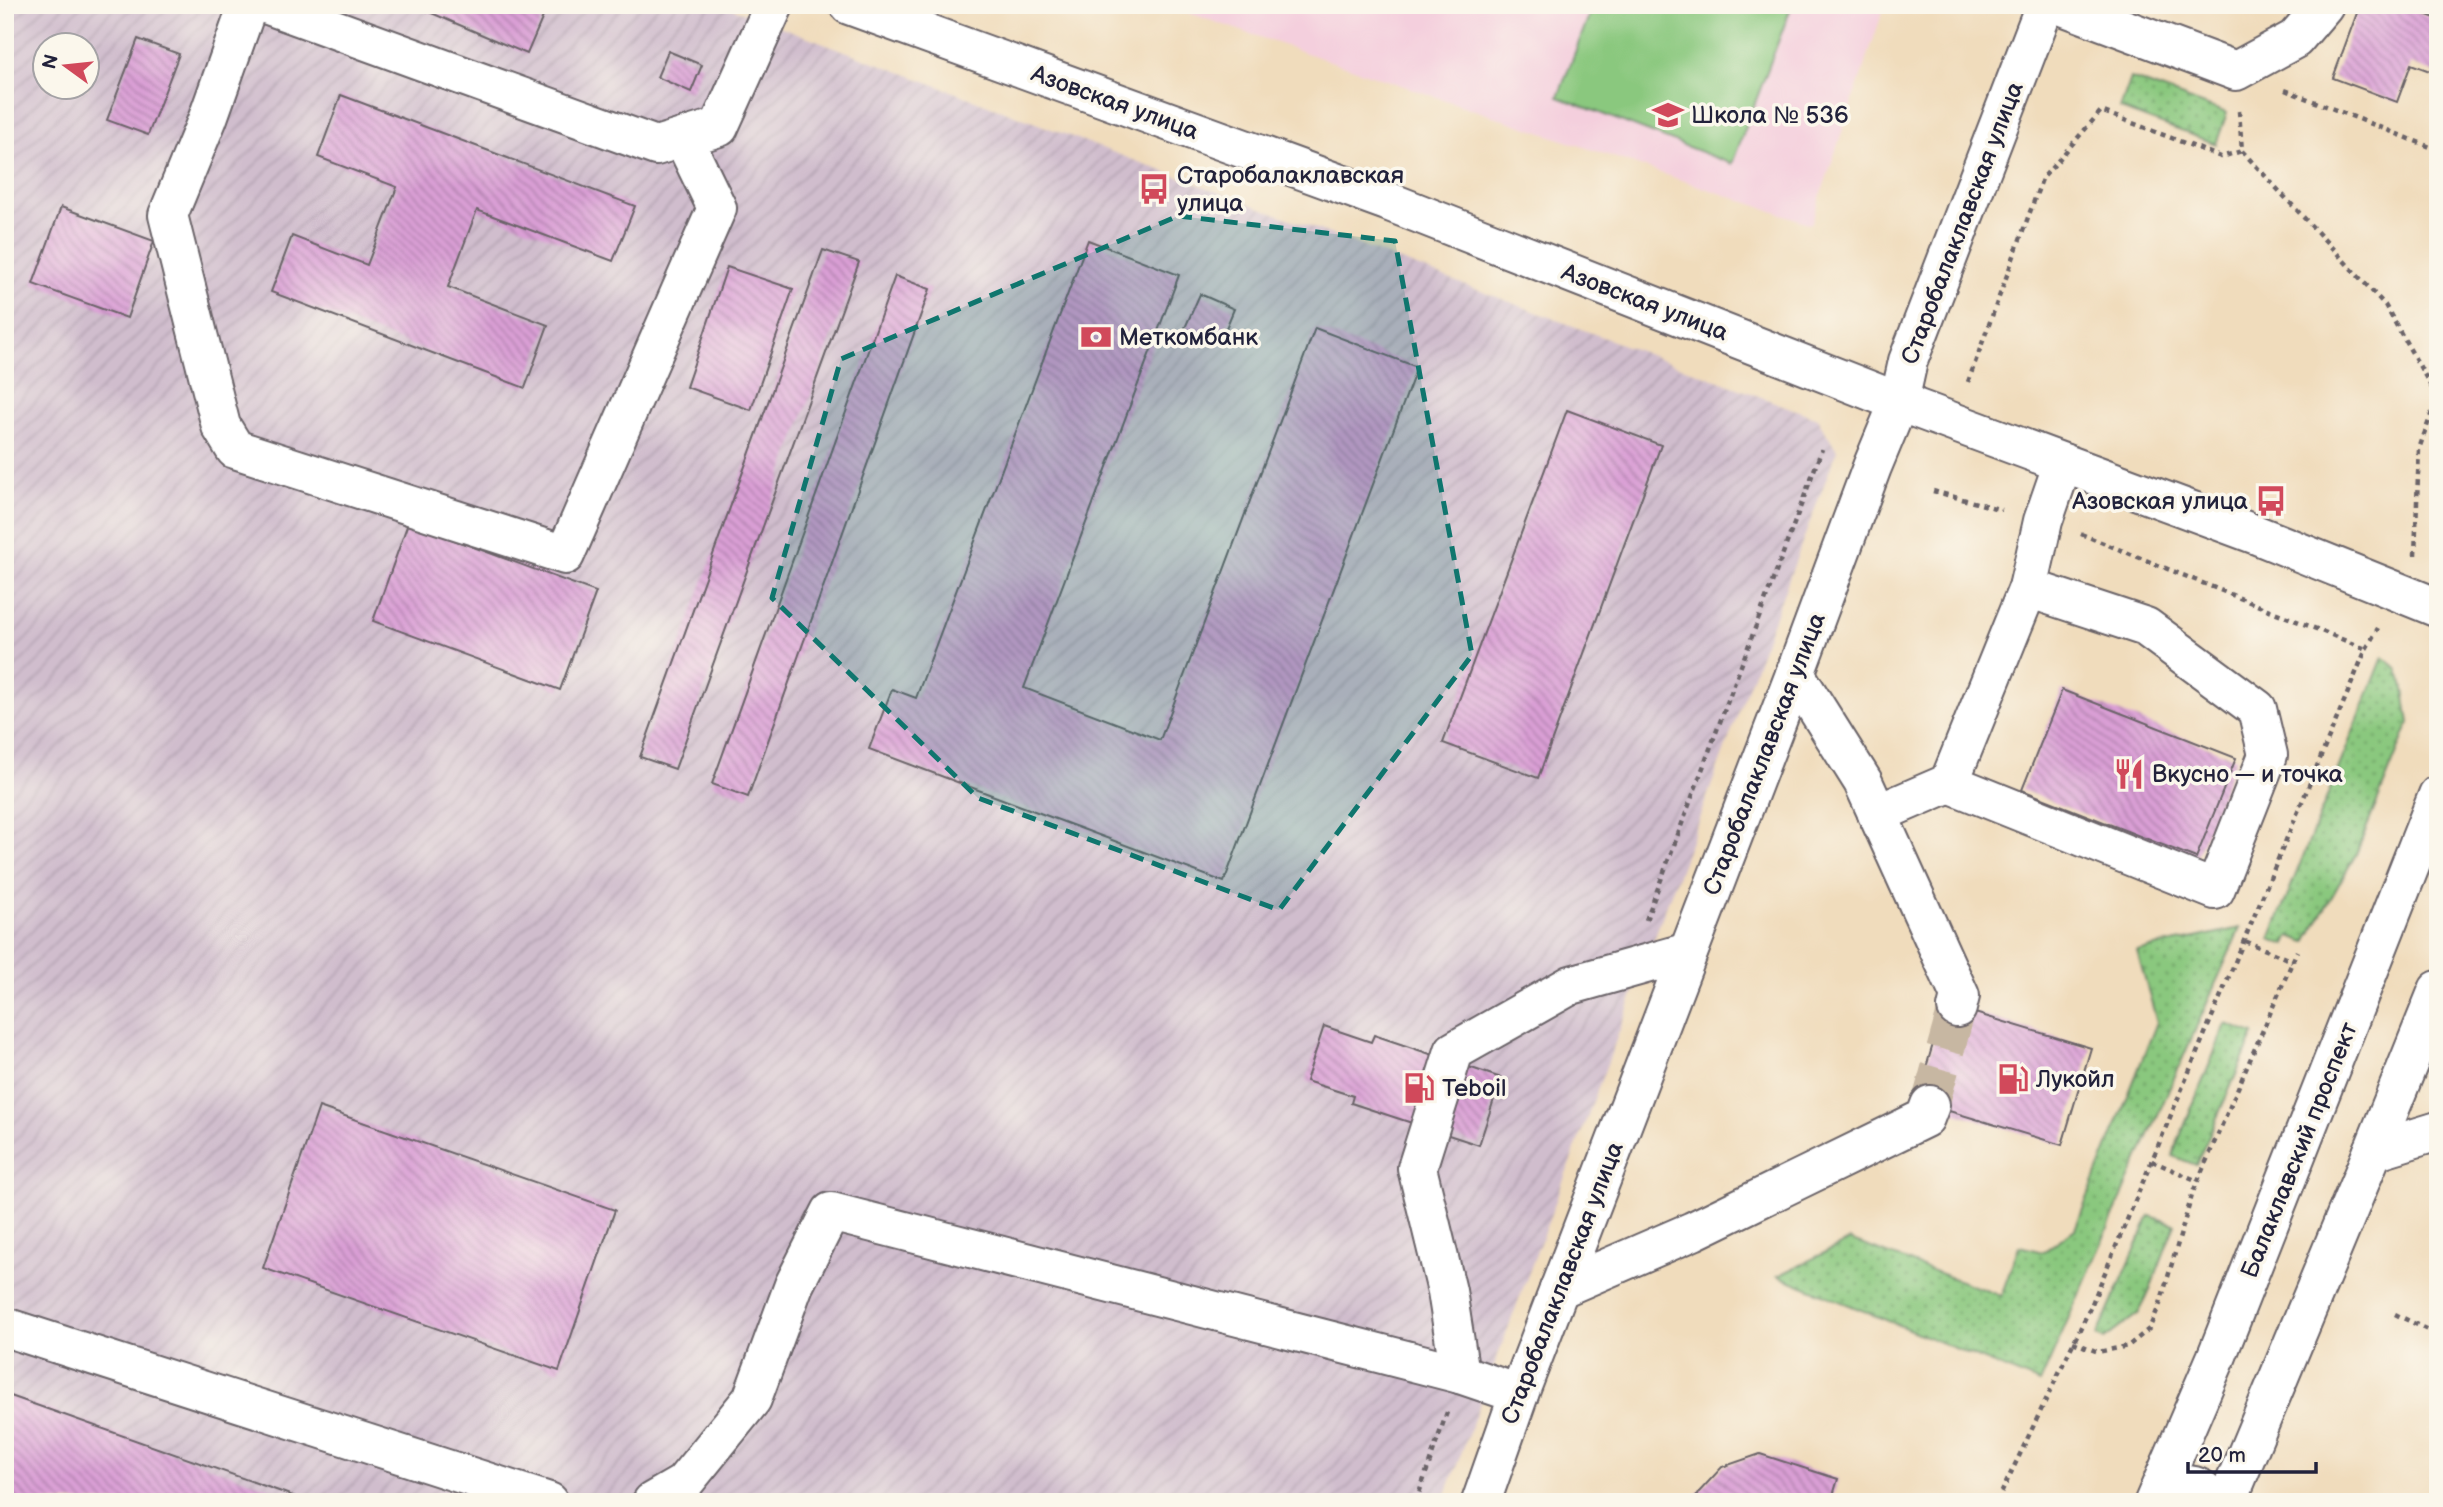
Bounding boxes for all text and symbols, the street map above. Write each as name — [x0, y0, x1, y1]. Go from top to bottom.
north arrow — [32, 32, 102, 102]
text: N — [38, 52, 64, 72]
street label: Азовская улица — [1026, 58, 1202, 146]
street label: Старобалаклавская улица — [1895, 78, 2030, 368]
school or university icon: Школа № 536 — [1651, 98, 1685, 132]
place label: Школа № 536 — [1691, 101, 1849, 130]
place label: Старобалаклавская улица — [1177, 161, 1404, 218]
bus stop icon: Старобалаклавская улица — [1137, 172, 1171, 206]
street label: Азовская улица — [1557, 257, 1732, 347]
bank icon: Меткомбанк — [1079, 320, 1113, 354]
place label: Меткомбанк — [1119, 323, 1258, 352]
bus stop icon: Азовская улица — [2254, 484, 2288, 518]
place label: Азовская улица — [2071, 487, 2248, 516]
street label: Старобалаклавская улица — [1697, 609, 1832, 899]
restaurant icon: Вкусно — и точка — [2112, 757, 2146, 791]
place label: Вкусно — и точка — [2152, 760, 2343, 789]
street label: Балаклавский проспект — [2235, 1018, 2364, 1282]
fuel station icon: Лукойл — [1996, 1062, 2030, 1096]
place label: Лукойл — [2035, 1065, 2115, 1094]
fuel station icon: Teboil — [1402, 1071, 1436, 1105]
place label: Teboil — [1442, 1074, 1506, 1103]
street label: Старобалаклавская улица — [1495, 1138, 1630, 1428]
scale bar — [2188, 1430, 2315, 1474]
text: 20 m — [2198, 1443, 2246, 1468]

